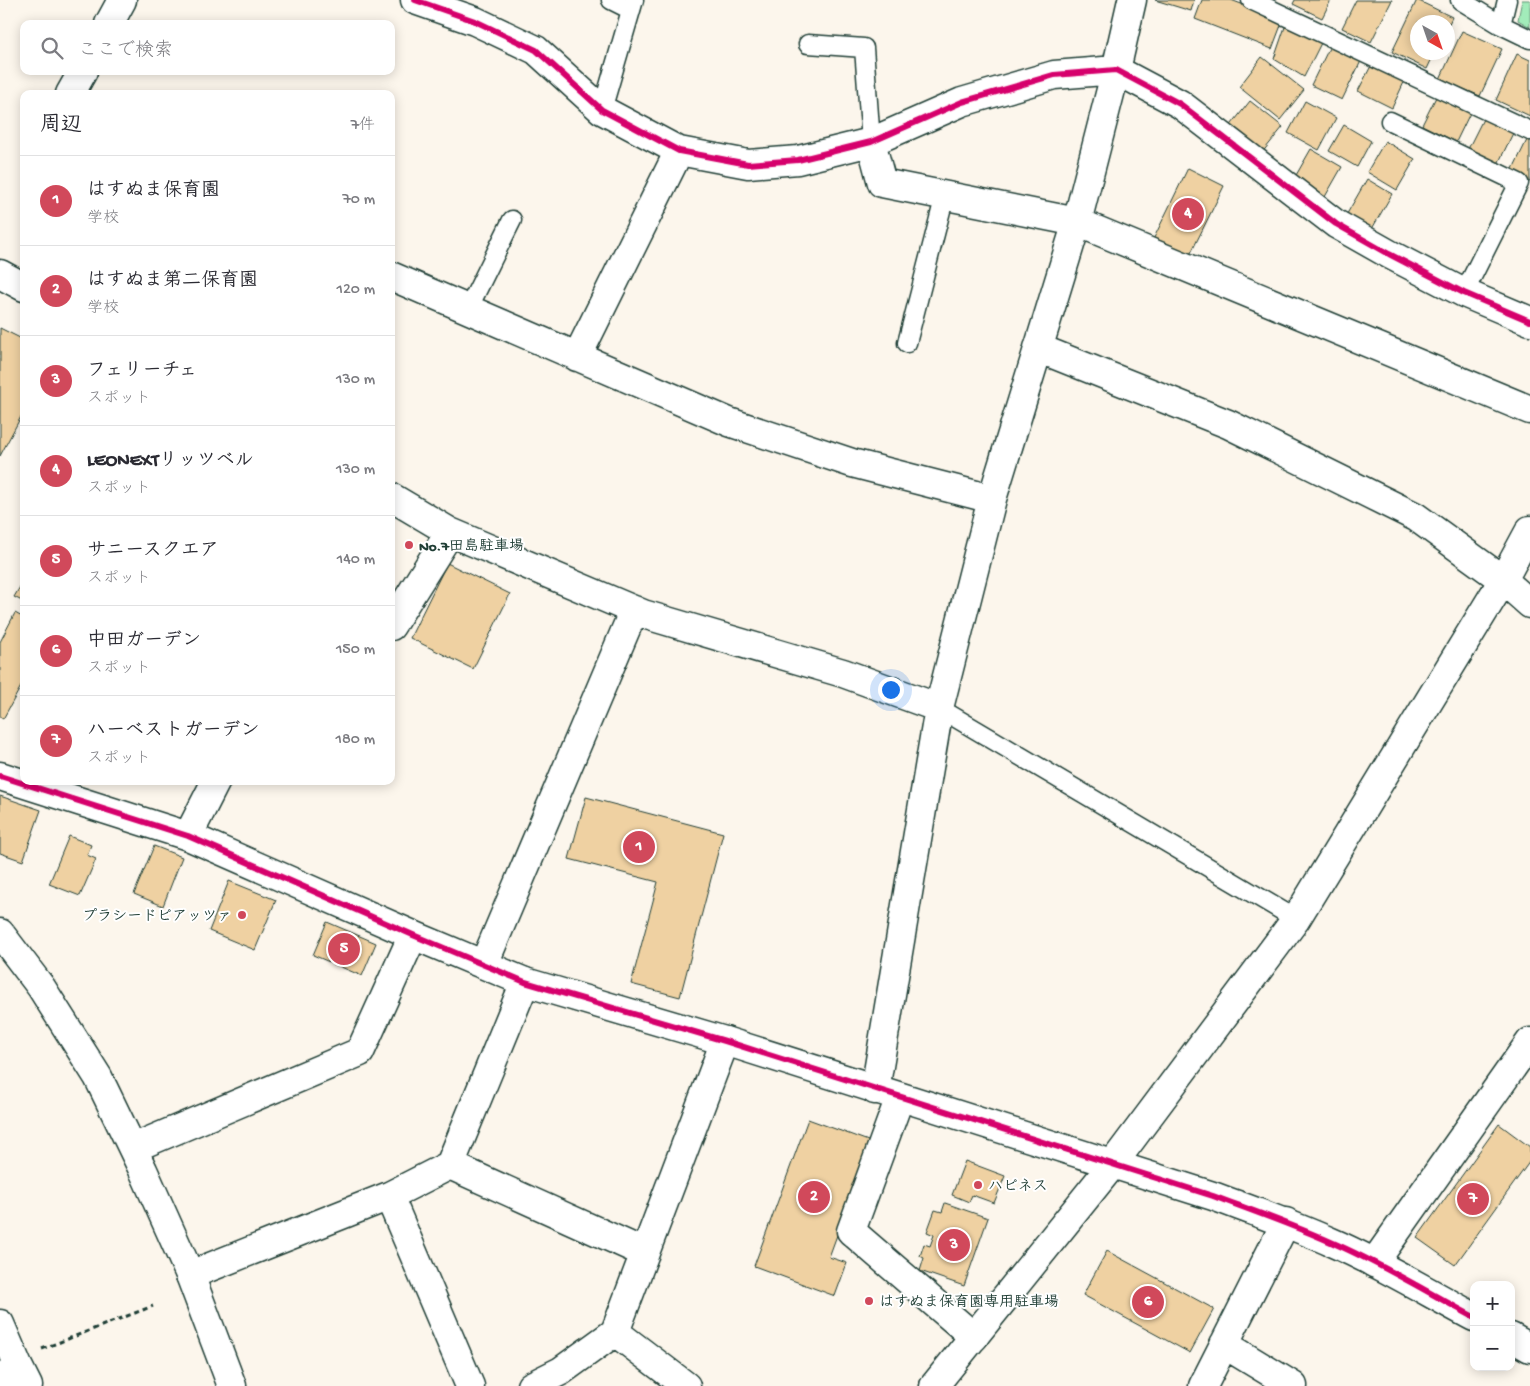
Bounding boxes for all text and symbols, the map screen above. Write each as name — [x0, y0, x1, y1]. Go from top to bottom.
north arrow — [1410, 15, 1455, 60]
search box — [20, 20, 395, 75]
icon: search — [38, 34, 66, 62]
text: ここで検索 — [78, 40, 173, 63]
text: 周辺 — [40, 114, 82, 139]
text: 7件 — [351, 117, 375, 136]
text: はすぬま保育園 — [87, 180, 220, 203]
text: 1 — [53, 191, 59, 210]
text: 70 m — [342, 191, 375, 210]
pin: 4 — [1172, 195, 1204, 233]
text: 学校 — [87, 210, 119, 229]
text: はすぬま第二保育園 — [87, 270, 258, 293]
text: 2 — [52, 281, 60, 300]
text: 120 m — [336, 281, 375, 300]
text: 学校 — [87, 300, 119, 319]
text: フェリーチェ — [87, 360, 197, 383]
text: 3 — [52, 371, 60, 390]
text: 130 m — [336, 371, 375, 390]
text: スポット — [87, 390, 151, 409]
text: LEONEXTリッツベル — [87, 450, 254, 473]
text: 4 — [52, 461, 60, 480]
text: 130 m — [336, 461, 375, 480]
text: スポット — [87, 480, 151, 499]
place label: No.7田島駐車場 — [419, 537, 524, 556]
marker: No.7田島駐車場 — [403, 539, 415, 551]
text: サニースクエア — [87, 540, 219, 563]
text: 5 — [52, 551, 60, 570]
text: 140 m — [337, 551, 375, 570]
text: スポット — [87, 570, 151, 589]
text: 中田ガーデン — [87, 630, 201, 653]
text: 6 — [52, 641, 60, 660]
text: 150 m — [336, 641, 375, 660]
text: スポット — [87, 660, 151, 679]
your location — [878, 677, 904, 703]
text: ハーベストガーデン — [87, 720, 260, 743]
text: 7 — [52, 731, 60, 750]
text: 180 m — [336, 731, 375, 750]
text: スポット — [87, 750, 151, 769]
pin: 1 — [623, 828, 655, 866]
place label: プラシードピアッツァ — [82, 908, 232, 926]
marker: プラシードピアッツァ — [236, 909, 248, 921]
pin: 5 — [328, 930, 360, 968]
pin: 2 — [798, 1178, 830, 1216]
place label: ハピネス — [988, 1178, 1048, 1196]
marker: ハピネス — [972, 1179, 984, 1191]
pin: 7 — [1457, 1180, 1489, 1218]
pin: 3 — [938, 1226, 970, 1264]
map controls — [1470, 1281, 1515, 1371]
button: + — [1470, 1281, 1515, 1326]
pin: 6 — [1132, 1283, 1164, 1321]
place label: はすぬま保育園専用駐車場 — [879, 1293, 1059, 1312]
marker: はすぬま保育園専用駐車場 — [863, 1295, 875, 1307]
button: − — [1470, 1326, 1515, 1371]

